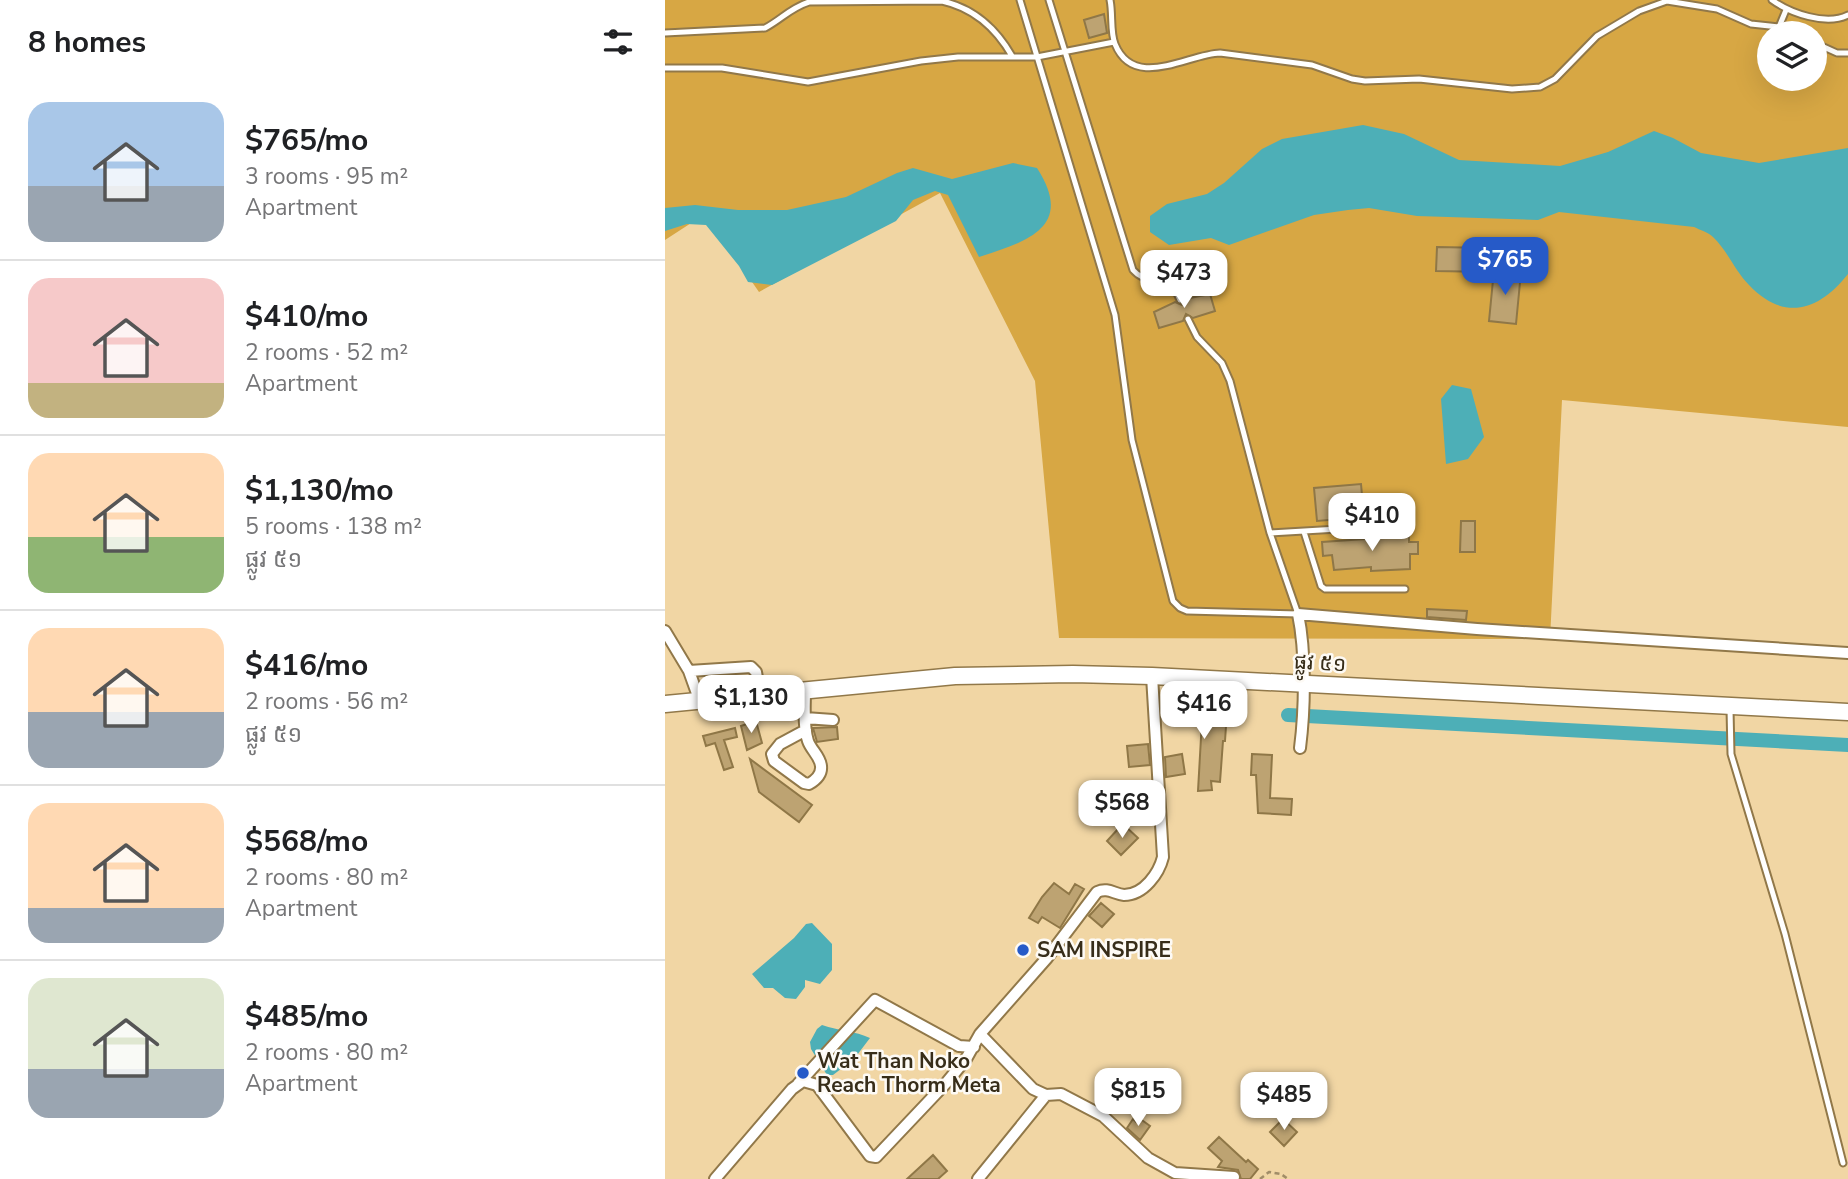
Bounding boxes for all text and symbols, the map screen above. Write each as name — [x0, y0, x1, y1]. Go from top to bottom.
map controls — [1757, 21, 1827, 91]
button: layers — [1757, 21, 1827, 91]
text: 8 homes — [28, 22, 146, 63]
icon: filters — [599, 23, 637, 61]
text: $765/mo — [245, 120, 368, 161]
icon: home — [84, 130, 168, 214]
text: 3 rooms · 95 m² — [245, 161, 408, 192]
text: Apartment — [245, 192, 357, 223]
pin: $765 — [1464, 238, 1546, 297]
text: $765 — [1477, 244, 1533, 275]
pin: $473 — [1143, 250, 1225, 310]
text: $473 — [1156, 257, 1212, 288]
text: $410/mo — [245, 296, 368, 337]
icon: home — [84, 306, 168, 390]
text: 2 rooms · 52 m² — [245, 337, 408, 368]
text: Apartment — [245, 368, 357, 399]
text: $1,130/mo — [245, 470, 394, 511]
icon: home — [84, 481, 168, 565]
pin: $410 — [1331, 494, 1413, 553]
text: $410 — [1344, 500, 1400, 531]
text: 5 rooms · 138 m² — [245, 511, 422, 542]
text: ផ្លូវ ៥១ — [245, 544, 302, 575]
text: $416/mo — [245, 645, 368, 686]
street label: ផ្លូវ ៥១ — [1293, 648, 1347, 684]
icon: home — [84, 656, 168, 740]
pin: $1,130 — [694, 676, 808, 735]
text: $1,130 — [714, 682, 788, 713]
pin: $416 — [1163, 682, 1245, 741]
text: 2 rooms · 56 m² — [245, 686, 408, 717]
text: $416 — [1176, 688, 1232, 719]
text: ផ្លូវ ៥១ — [245, 719, 302, 750]
pin: $568 — [1081, 780, 1163, 840]
text: $568 — [1094, 787, 1150, 818]
text: $568/mo — [245, 821, 368, 862]
icon: home — [84, 831, 168, 915]
text: 2 rooms · 80 m² — [245, 862, 408, 893]
text: Apartment — [245, 893, 357, 924]
place label: SAM INSPIRE — [1037, 936, 1171, 964]
marker: SAM INSPIRE — [1015, 942, 1031, 958]
text: $485/mo — [245, 996, 368, 1037]
icon: home — [84, 1006, 168, 1090]
text: 2 rooms · 80 m² — [245, 1037, 408, 1068]
place label: Wat Than Noko Reach Thorm Meta — [817, 1047, 1001, 1099]
marker: Wat Than Noko Reach Thorm Meta — [795, 1065, 811, 1081]
text: Apartment — [245, 1068, 357, 1099]
pin: $815 — [1097, 1068, 1179, 1128]
pin: $485 — [1243, 1072, 1325, 1132]
text: $815 — [1110, 1075, 1166, 1106]
text: $485 — [1256, 1079, 1312, 1110]

